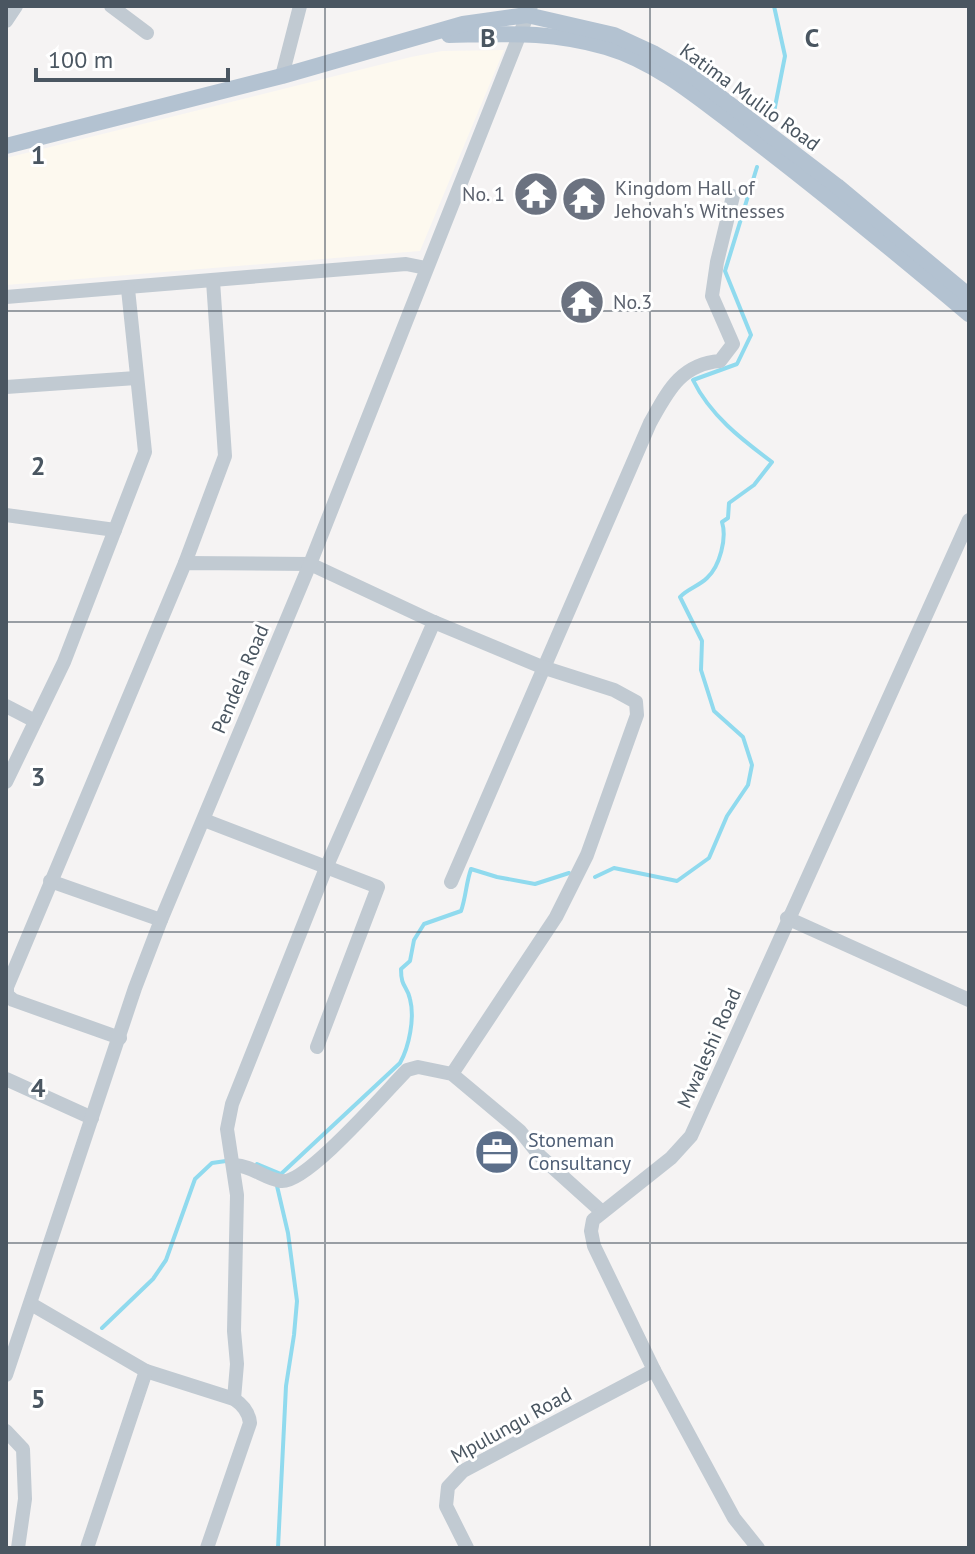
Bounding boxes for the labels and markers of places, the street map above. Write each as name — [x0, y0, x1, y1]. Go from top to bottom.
temple icon: No. 1 — [512, 170, 560, 218]
temple icon: Kingdom Hall of Jehovah's Witnesses — [560, 175, 608, 223]
place label: Kingdom Hall of Jehovah's Witnesses — [614, 175, 785, 224]
place label: No. 1 — [462, 181, 505, 207]
temple icon: No.3 — [558, 278, 606, 326]
place label: No.3 — [613, 289, 652, 315]
place label: Stoneman Consultancy — [528, 1127, 632, 1176]
office icon: Stoneman Consultancy — [473, 1128, 521, 1176]

